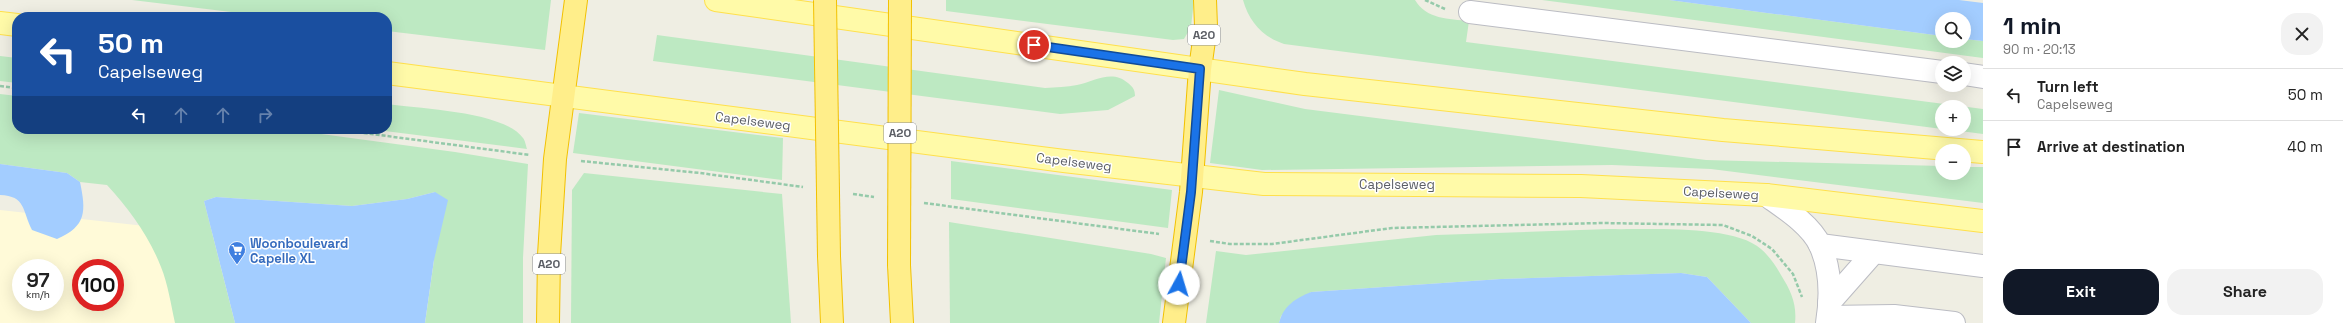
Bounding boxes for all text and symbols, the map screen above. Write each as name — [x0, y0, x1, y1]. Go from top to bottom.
text: 1 min — [2003, 10, 2062, 41]
map controls — [1935, 12, 1971, 180]
button: search — [1935, 12, 1971, 48]
button: close — [2281, 13, 2323, 55]
text: 50 m — [98, 25, 164, 61]
road number: A20 — [1188, 25, 1220, 45]
icon: left — [32, 28, 84, 80]
pin — [1017, 28, 1051, 62]
icon: arrive — [1023, 34, 1045, 56]
text: 90 m · 20:13 — [2003, 41, 2076, 58]
button: layers — [1935, 56, 1971, 92]
text: Capelseweg — [98, 60, 203, 83]
text: Turn left — [2037, 77, 2099, 96]
icon: left — [2003, 84, 2025, 106]
text: 50 m — [2288, 85, 2323, 104]
text: Capelseweg — [2037, 96, 2113, 113]
button: + — [1935, 100, 1971, 136]
icon: left — [128, 104, 150, 126]
icon: ahead — [170, 104, 192, 126]
icon: ahead — [212, 104, 234, 126]
icon: right — [254, 104, 276, 126]
street label: Capelseweg — [714, 108, 792, 134]
road number: A20 — [884, 123, 916, 143]
icon: arrive — [2003, 136, 2025, 158]
text: Arrive at destination — [2037, 137, 2185, 156]
text: 40 m — [2287, 137, 2323, 156]
button: − — [1935, 144, 1971, 180]
street label: Capelseweg — [1035, 149, 1113, 175]
street label: Capelseweg — [1359, 176, 1435, 193]
street label: Capelseweg — [1683, 183, 1759, 203]
place label: Woonboulevard Capelle XL — [250, 235, 348, 267]
supermarket icon: Woonboulevard Capelle XL — [227, 240, 247, 265]
road number: A20 — [533, 254, 565, 274]
speed limit sign: 100 — [72, 259, 124, 311]
position arrow — [1158, 263, 1200, 305]
text: 97 — [26, 267, 50, 293]
button: Exit — [2003, 269, 2159, 315]
button: Share — [2167, 269, 2323, 315]
text: km/h — [26, 288, 50, 301]

